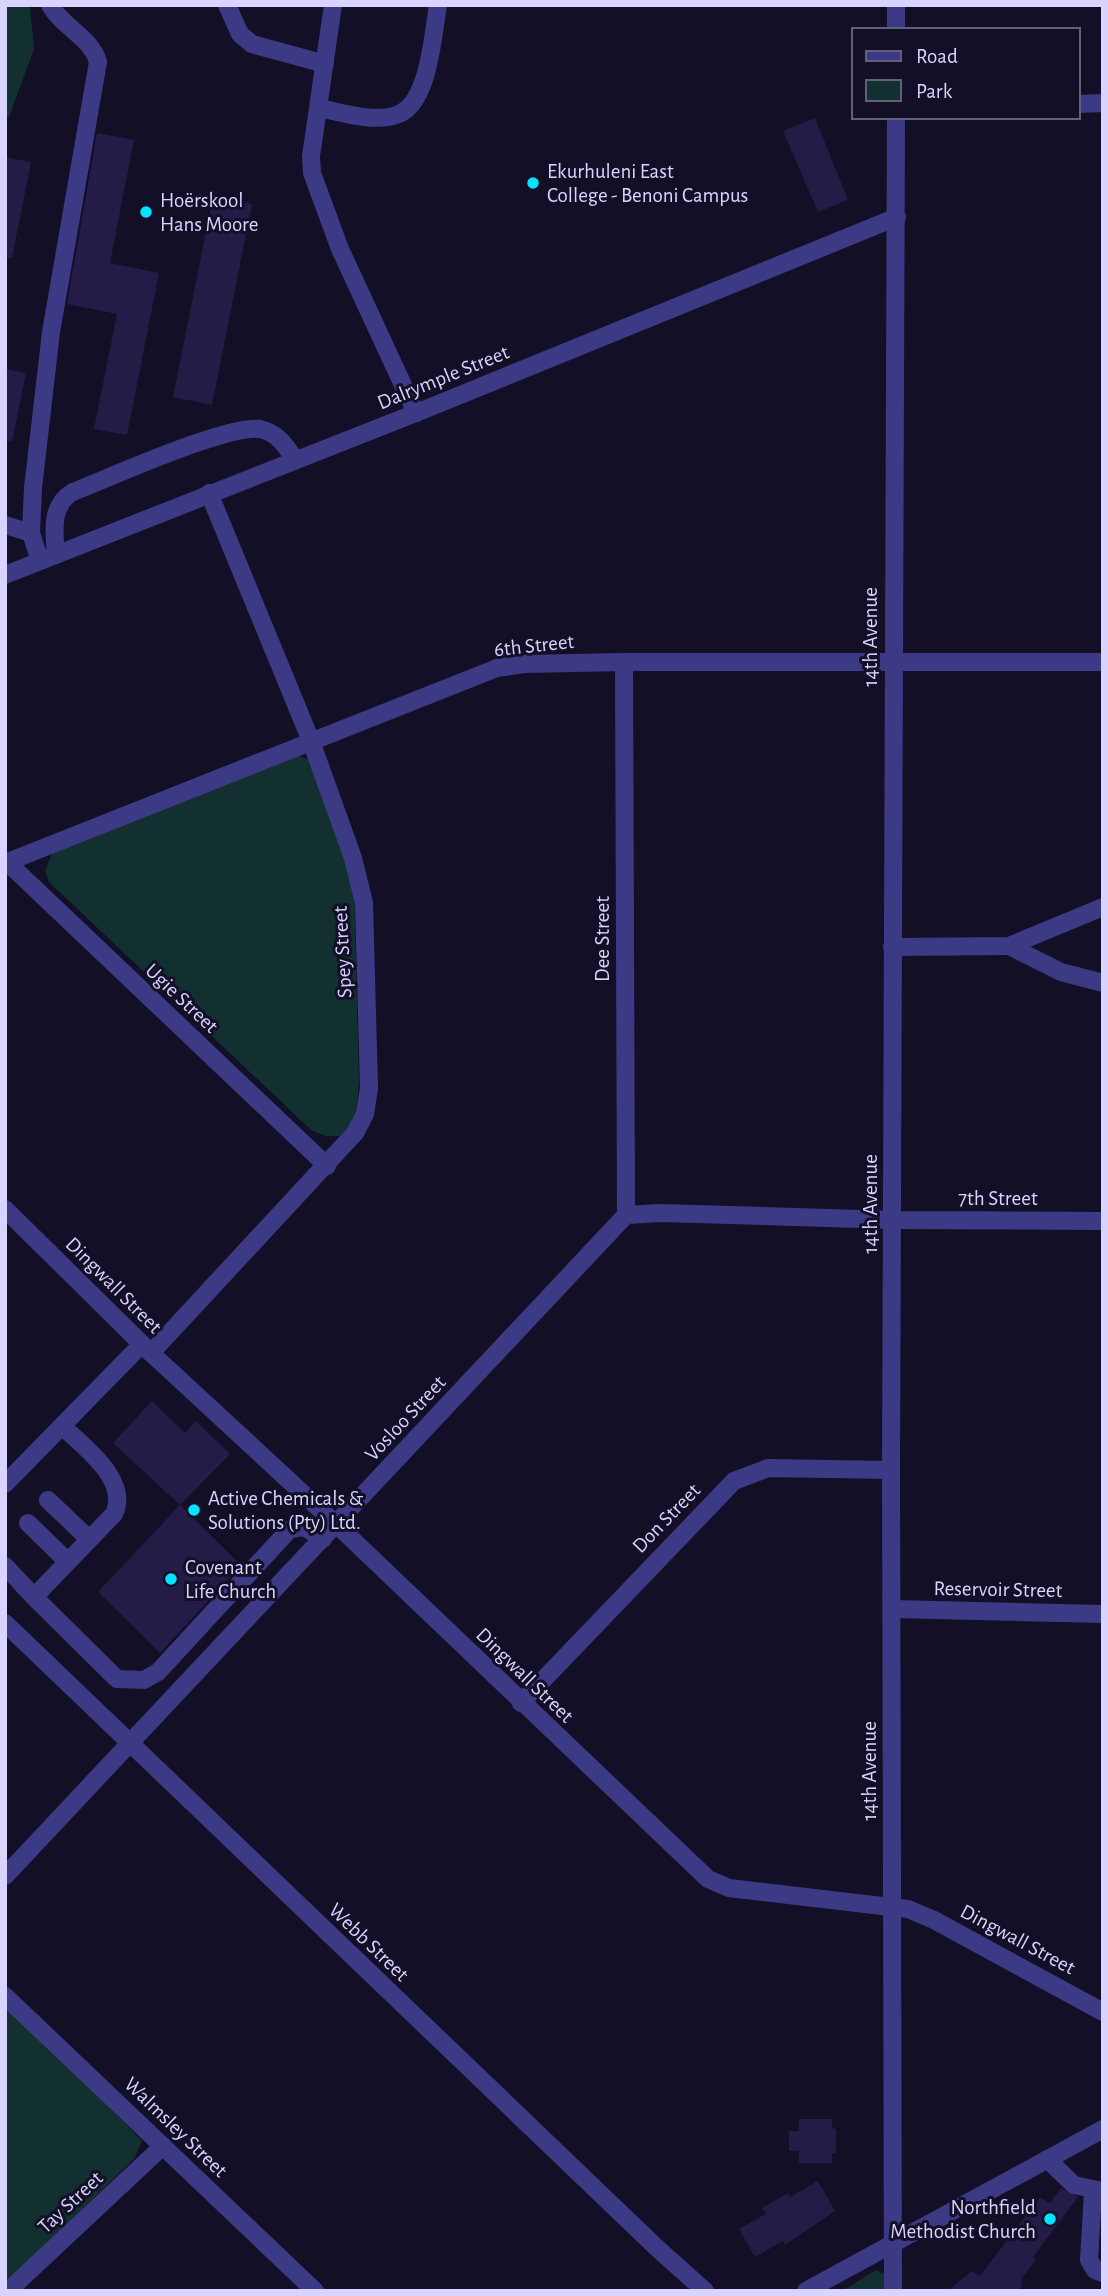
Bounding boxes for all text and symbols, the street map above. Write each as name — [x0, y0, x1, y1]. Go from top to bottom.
legend — [852, 28, 1080, 119]
text: Road — [916, 46, 958, 67]
text: Park — [916, 81, 953, 102]
place label: Ekurhuleni East College - Benoni Campus — [547, 161, 748, 206]
marker: Ekurhuleni East College - Benoni Campus — [525, 175, 541, 191]
place label: Hoërskool Hans Moore — [160, 190, 259, 235]
marker: Hoërskool Hans Moore — [138, 204, 154, 220]
street label: Dalrymple Street — [374, 341, 512, 413]
street label: 14th Avenue — [860, 587, 881, 687]
street label: 6th Street — [493, 631, 575, 660]
street label: Dee Street — [592, 896, 613, 982]
street label: Spey Street — [330, 905, 355, 999]
street label: Ugie Street — [141, 960, 222, 1037]
street label: 14th Avenue — [860, 1154, 881, 1254]
street label: 7th Street — [958, 1188, 1038, 1209]
street label: Dingwall Street — [61, 1233, 166, 1338]
street label: Vosloo Street — [361, 1372, 450, 1465]
street label: Don Street — [628, 1479, 704, 1557]
place label: Active Chemicals & Solutions (Pty) Ltd. — [208, 1488, 364, 1533]
marker: Active Chemicals & Solutions (Pty) Ltd. — [186, 1502, 202, 1518]
place label: Covenant Life Church — [185, 1557, 276, 1602]
marker: Covenant Life Church — [163, 1571, 179, 1587]
street label: Reservoir Street — [933, 1578, 1063, 1601]
street label: Dingwall Street — [472, 1624, 578, 1727]
street label: 14th Avenue — [859, 1721, 880, 1821]
street label: Webb Street — [325, 1899, 413, 1986]
street label: Dingwall Street — [957, 1900, 1079, 1979]
street label: Walmsley Street — [120, 2073, 231, 2182]
street label: Tay Street — [34, 2167, 107, 2237]
place label: Northfield Methodist Church — [890, 2197, 1036, 2242]
marker: Northfield Methodist Church — [1042, 2211, 1058, 2227]

